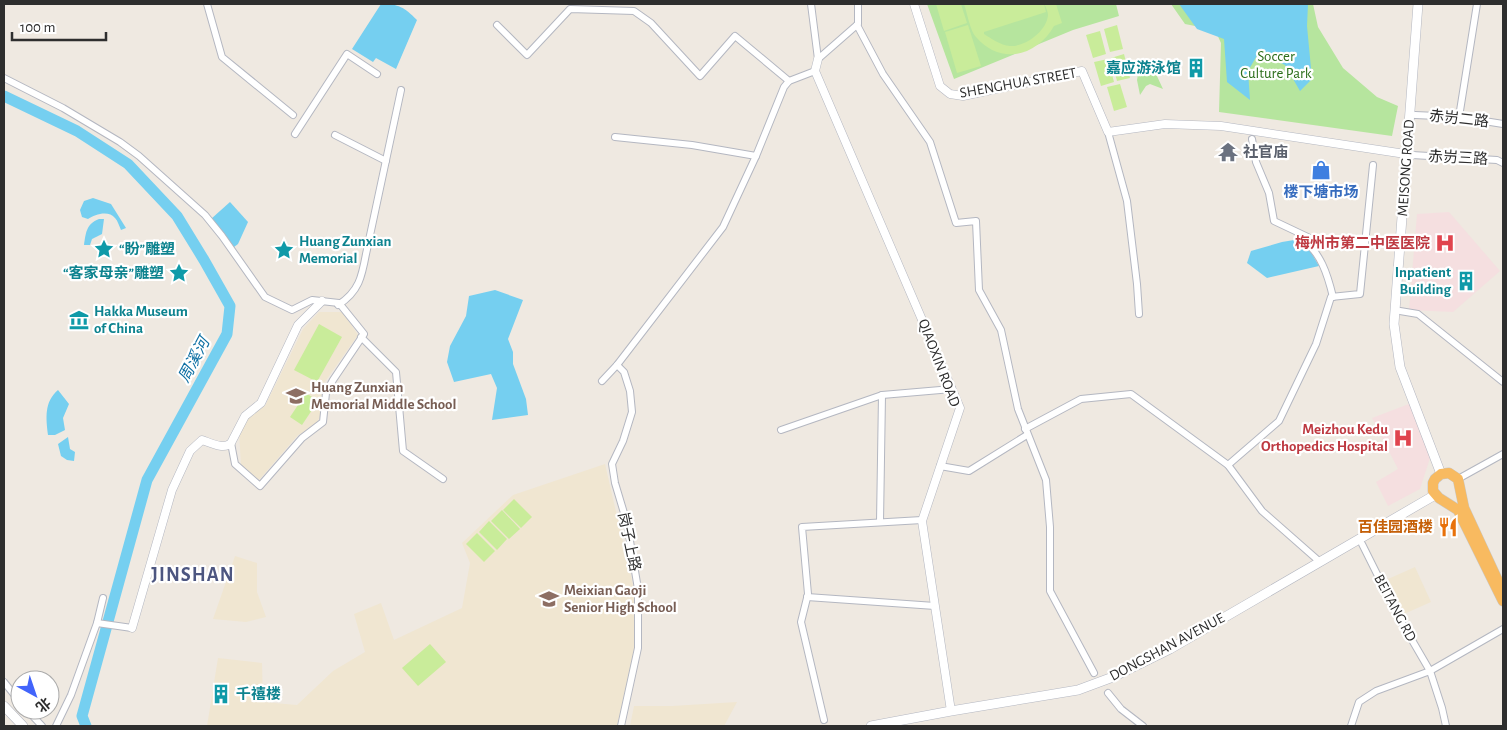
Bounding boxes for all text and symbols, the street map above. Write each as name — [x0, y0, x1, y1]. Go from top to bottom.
scale bar — [12, 10, 106, 42]
text: 100 m — [20, 20, 55, 35]
park label: Soccer Culture Park — [1240, 49, 1312, 81]
building icon: 嘉应游泳馆 — [1185, 57, 1207, 79]
place label: 嘉应游泳馆 — [1106, 60, 1181, 76]
street label: SHENGHUA STREET — [958, 65, 1078, 101]
street label: 赤岃二路 — [1428, 107, 1490, 130]
street label: MEISONG ROAD — [1395, 119, 1417, 217]
temple icon: 社官庙 — [1217, 141, 1239, 163]
place label: 社官庙 — [1243, 143, 1288, 160]
street label: 赤岃三路 — [1428, 148, 1488, 167]
shop icon: 楼下塘市场 — [1310, 159, 1332, 181]
place label: 楼下塘市场 — [1283, 183, 1359, 200]
hospital icon: 梅州市第二中医医院 — [1434, 232, 1456, 254]
place label: Huang Zunxian Memorial — [299, 234, 392, 266]
place label: 梅州市第二中医医院 — [1295, 234, 1430, 251]
place icon: “盼”雕塑 — [93, 238, 115, 260]
place icon: Huang Zunxian Memorial — [273, 239, 295, 261]
place label: “盼”雕塑 — [119, 241, 175, 257]
place icon: “客家母亲”雕塑 — [168, 262, 190, 284]
place label: “客家母亲”雕塑 — [63, 265, 164, 281]
place label: Inpatient Building — [1395, 265, 1451, 297]
building icon: Inpatient Building — [1455, 270, 1477, 292]
place label: Hakka Museum of China — [94, 304, 188, 336]
museum icon: Hakka Museum of China — [68, 309, 90, 331]
street label: QIAOXIN ROAD — [915, 317, 963, 409]
water label: 周溪河 — [175, 332, 214, 385]
place label: Huang Zunxian Memorial Middle School — [311, 380, 456, 412]
school or university icon: Huang Zunxian Memorial Middle School — [285, 385, 307, 407]
place label: Meizhou Kedu Orthopedics Hospital — [1261, 422, 1388, 454]
hospital icon: Meizhou Kedu Orthopedics Hospital — [1392, 427, 1414, 449]
street label: 岗子上路 — [615, 511, 644, 573]
restaurant icon: 百佳园酒楼 — [1437, 516, 1459, 538]
place label: 百佳园酒楼 — [1358, 519, 1433, 535]
district label: JINSHAN — [151, 565, 235, 585]
street label: BEITANG RD — [1371, 572, 1419, 644]
place label: Meixian Gaoji Senior High School — [564, 583, 677, 615]
school or university icon: Meixian Gaoji Senior High School — [538, 588, 560, 610]
street label: DONGSHAN AVENUE — [1107, 610, 1227, 684]
north arrow — [10, 670, 60, 720]
building icon: 千禧楼 — [210, 683, 232, 705]
place label: 千禧楼 — [236, 686, 281, 702]
text: 北 — [33, 694, 53, 715]

